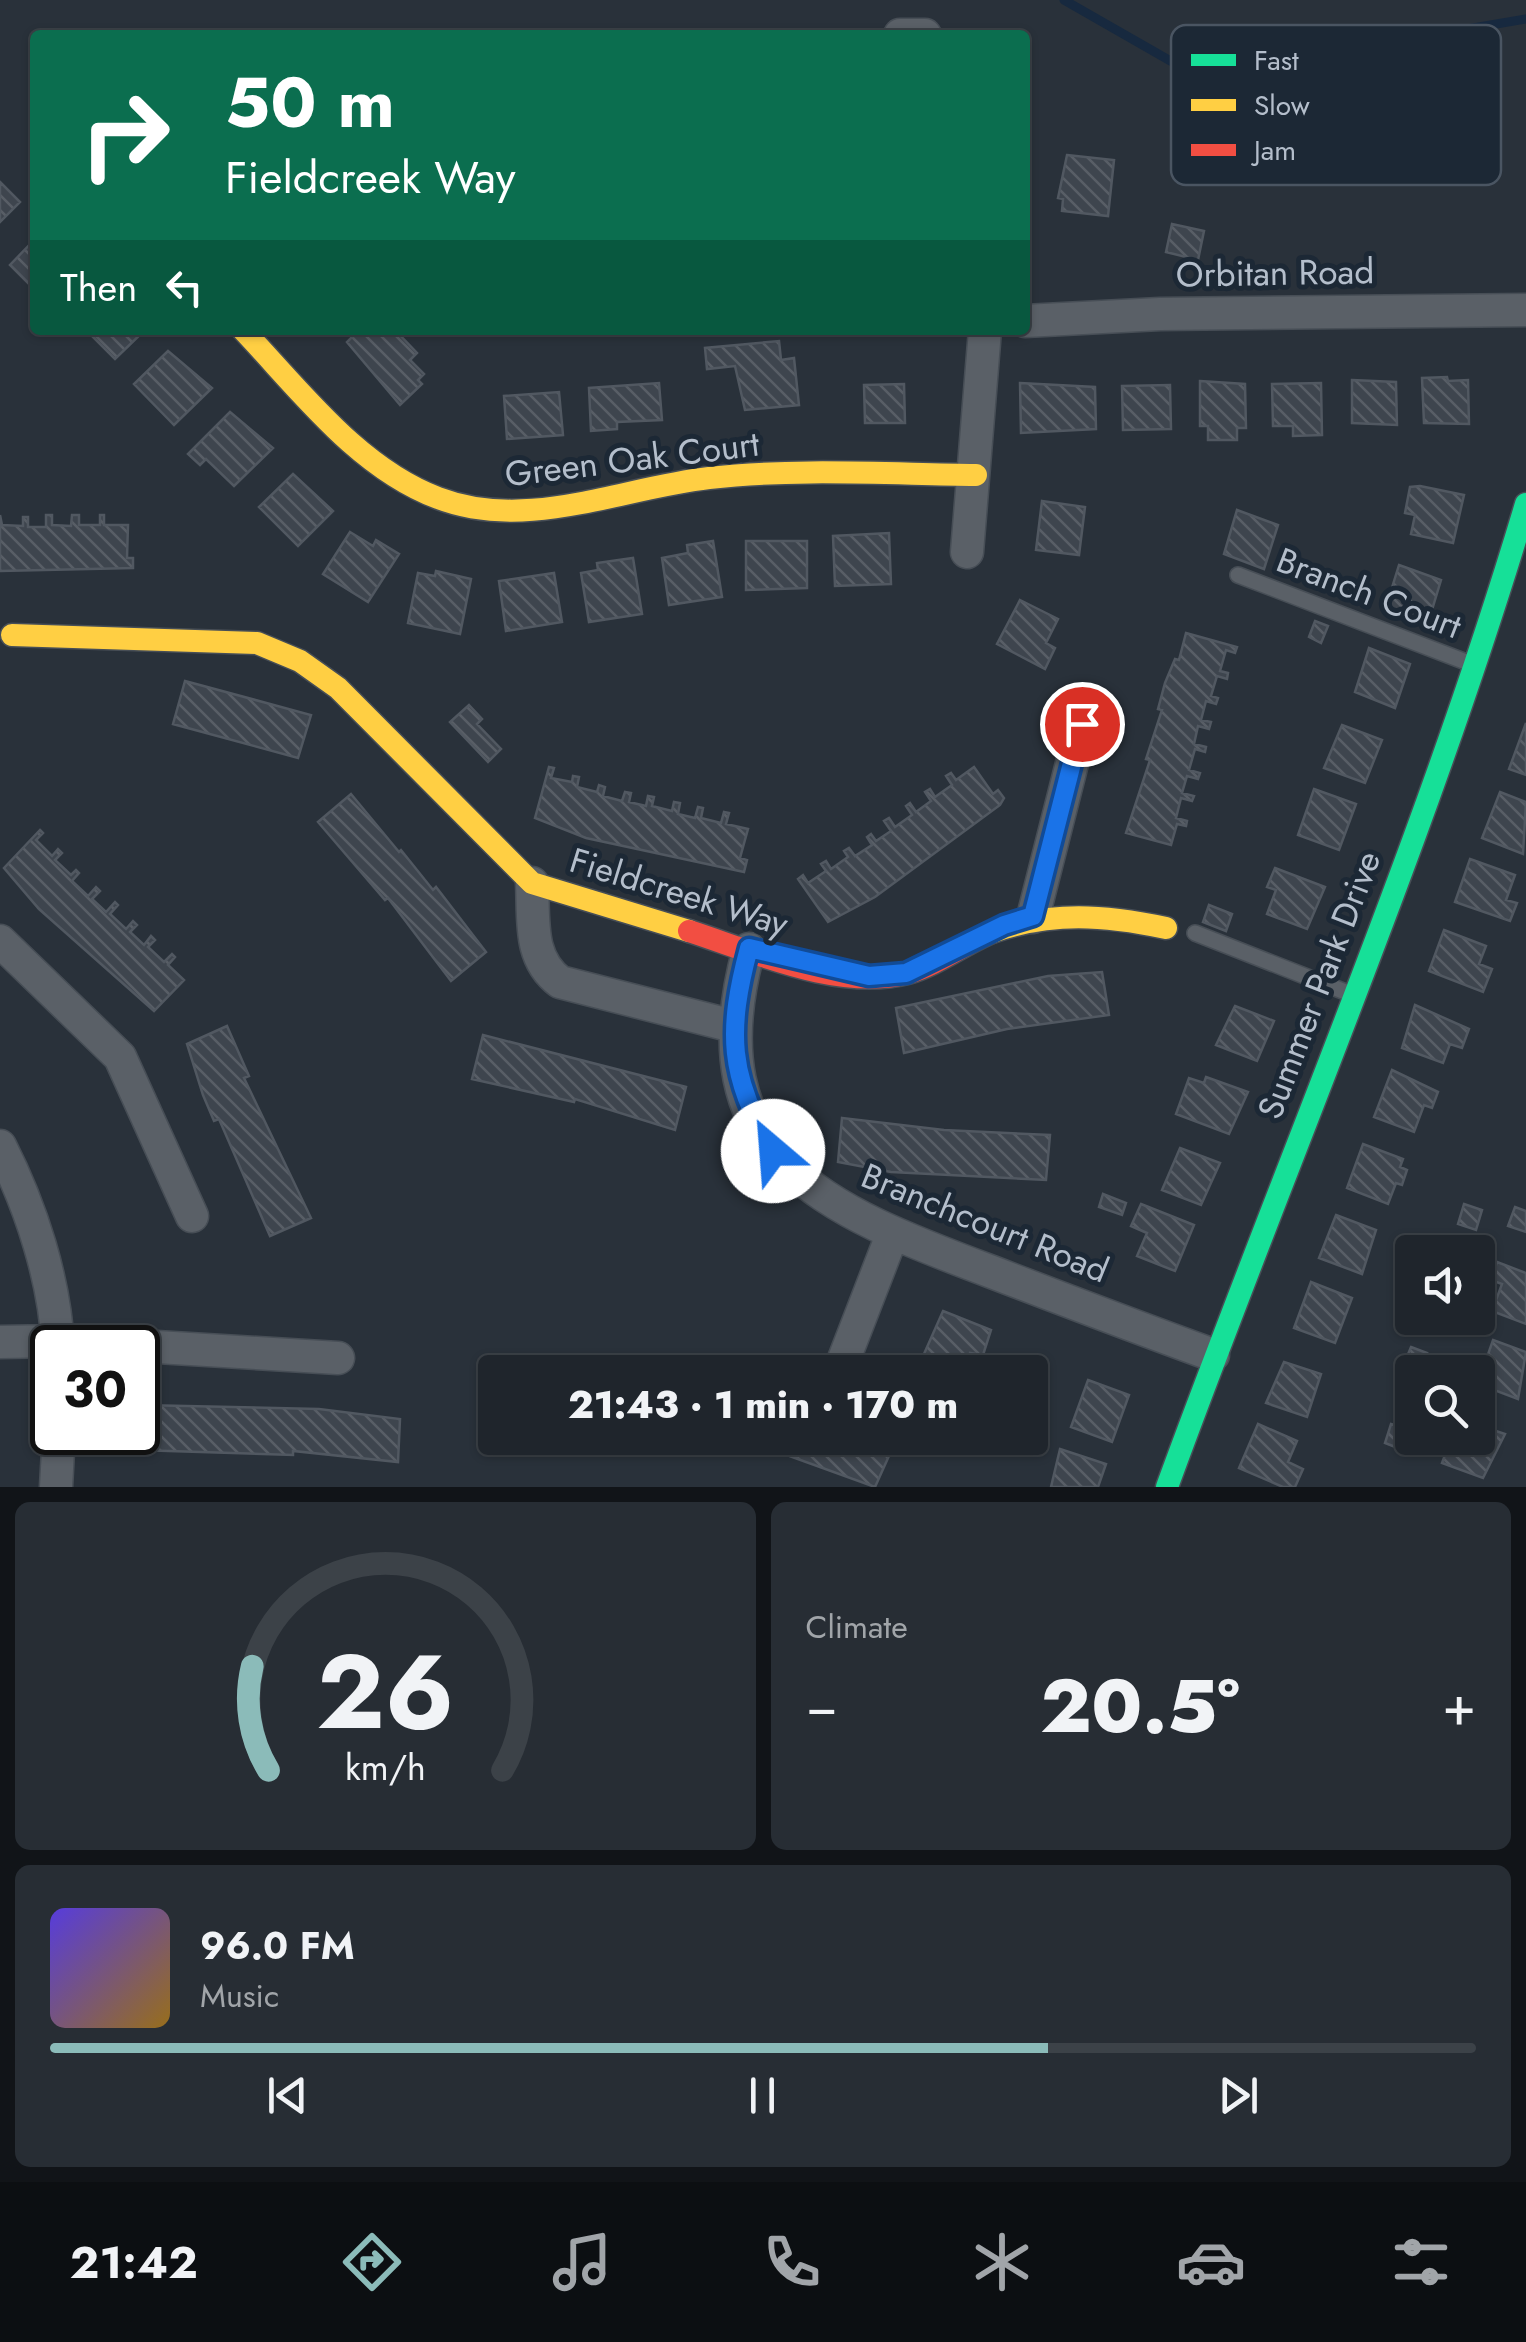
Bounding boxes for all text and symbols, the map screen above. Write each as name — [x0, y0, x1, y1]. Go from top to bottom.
legend — [1171, 25, 1501, 185]
text: Fast — [1254, 40, 1299, 81]
text: 50 m — [225, 52, 395, 153]
icon: right — [60, 70, 190, 200]
text: Slow — [1254, 85, 1310, 126]
text: Jam — [1250, 130, 1296, 171]
text: Fieldcreek Way — [225, 145, 516, 210]
street label: Orbitan Road — [1175, 246, 1375, 300]
text: Then — [60, 260, 137, 315]
icon: left — [157, 260, 212, 315]
street label: Green Oak Court — [502, 419, 763, 499]
street label: Branch Court — [1269, 535, 1469, 651]
pin — [1040, 682, 1125, 767]
icon: arrive — [1055, 697, 1110, 752]
street label: Fieldcreek Way — [564, 835, 795, 949]
street label: Summer Park Drive — [1245, 844, 1393, 1126]
position arrow — [721, 1099, 825, 1203]
street label: Branchcourt Road — [854, 1151, 1116, 1295]
map controls — [1395, 1235, 1495, 1455]
button: sound — [1395, 1235, 1495, 1335]
speed limit sign: 30 — [30, 1325, 160, 1455]
button: search — [1395, 1355, 1495, 1455]
text: 21:43 · 1 min · 170 m — [568, 1377, 958, 1432]
text: Climate — [806, 1604, 908, 1650]
text: 26 — [316, 1617, 454, 1767]
text: 20.5° — [1040, 1652, 1240, 1760]
text: − — [806, 1666, 838, 1746]
text: + — [1442, 1666, 1476, 1746]
text: km/h — [345, 1742, 426, 1793]
text: 96.0 FM — [200, 1918, 355, 1973]
text: Music — [200, 1973, 279, 2019]
icon: previous — [260, 2068, 315, 2123]
icon: pause — [735, 2068, 790, 2123]
icon: next — [1211, 2068, 1266, 2123]
icon: directions — [337, 2227, 407, 2297]
icon: music — [547, 2227, 617, 2297]
icon: phone — [757, 2227, 827, 2297]
icon: climate — [967, 2227, 1037, 2297]
icon: car — [1176, 2227, 1246, 2297]
icon: filters — [1386, 2227, 1456, 2297]
text: 21:42 — [70, 2230, 198, 2295]

